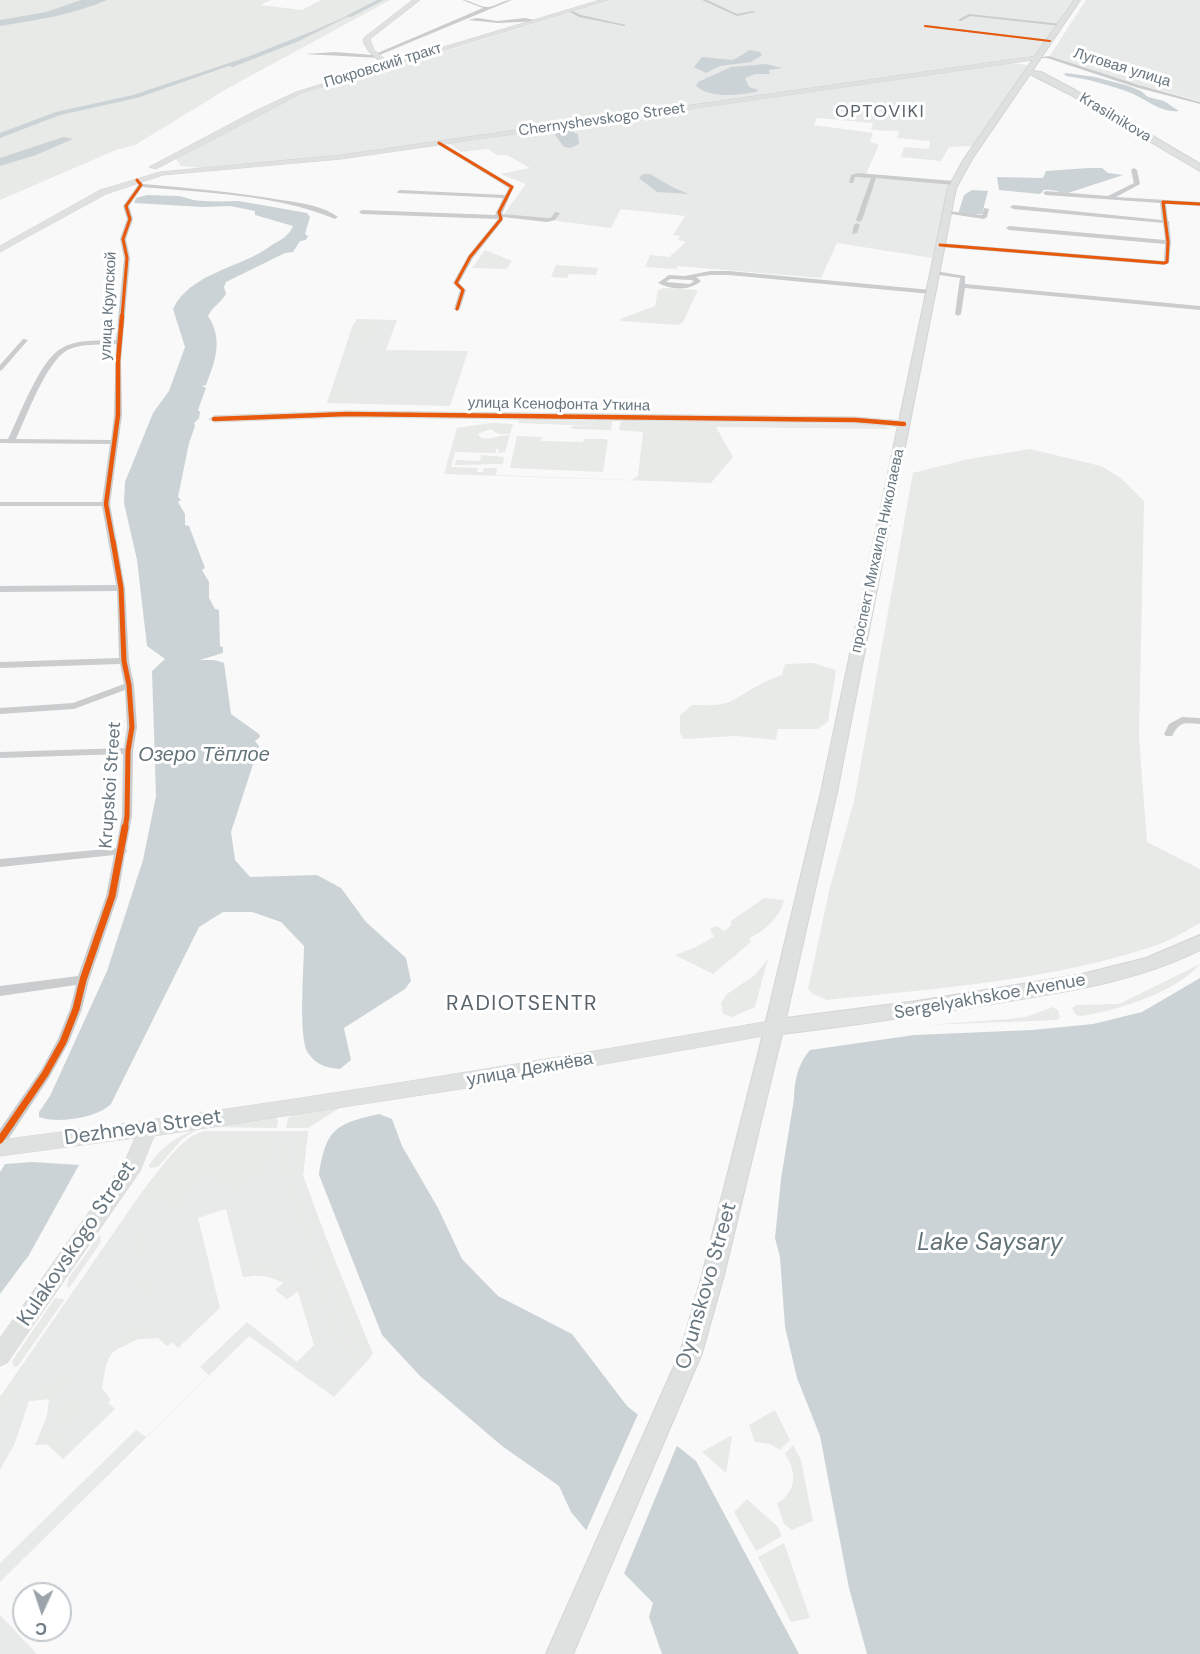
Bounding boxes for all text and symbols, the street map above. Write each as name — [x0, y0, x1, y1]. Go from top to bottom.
street label: Покровский тракт — [322, 40, 444, 92]
street label: Луговая улица — [1071, 45, 1173, 91]
street label: Krasilnikova — [1076, 90, 1154, 146]
street label: Chernyshevskogo Street — [517, 99, 687, 141]
district label: OPTOVIKI — [835, 101, 925, 123]
street label: улица Крупской — [97, 251, 121, 361]
street label: улица Ксенофонта Уткина — [468, 394, 650, 416]
street label: проспект Михаила Николаева — [848, 447, 908, 655]
street label: Krupskoi Street — [96, 721, 126, 849]
water label: Озеро Тёплое — [138, 744, 270, 768]
street label: Sergelyakhskoe Avenue — [893, 970, 1087, 1024]
district label: RADIOTSENTR — [446, 991, 598, 1017]
street label: улица Дежнёва — [465, 1048, 595, 1092]
street label: Dezhneva Street — [63, 1104, 223, 1152]
street label: Kulakovskogo Street — [12, 1157, 142, 1331]
street label: Oyunskovo Street — [671, 1200, 743, 1372]
water label: Lake Saysary — [917, 1230, 1063, 1258]
north arrow — [12, 1582, 72, 1642]
text: С — [35, 1618, 47, 1639]

